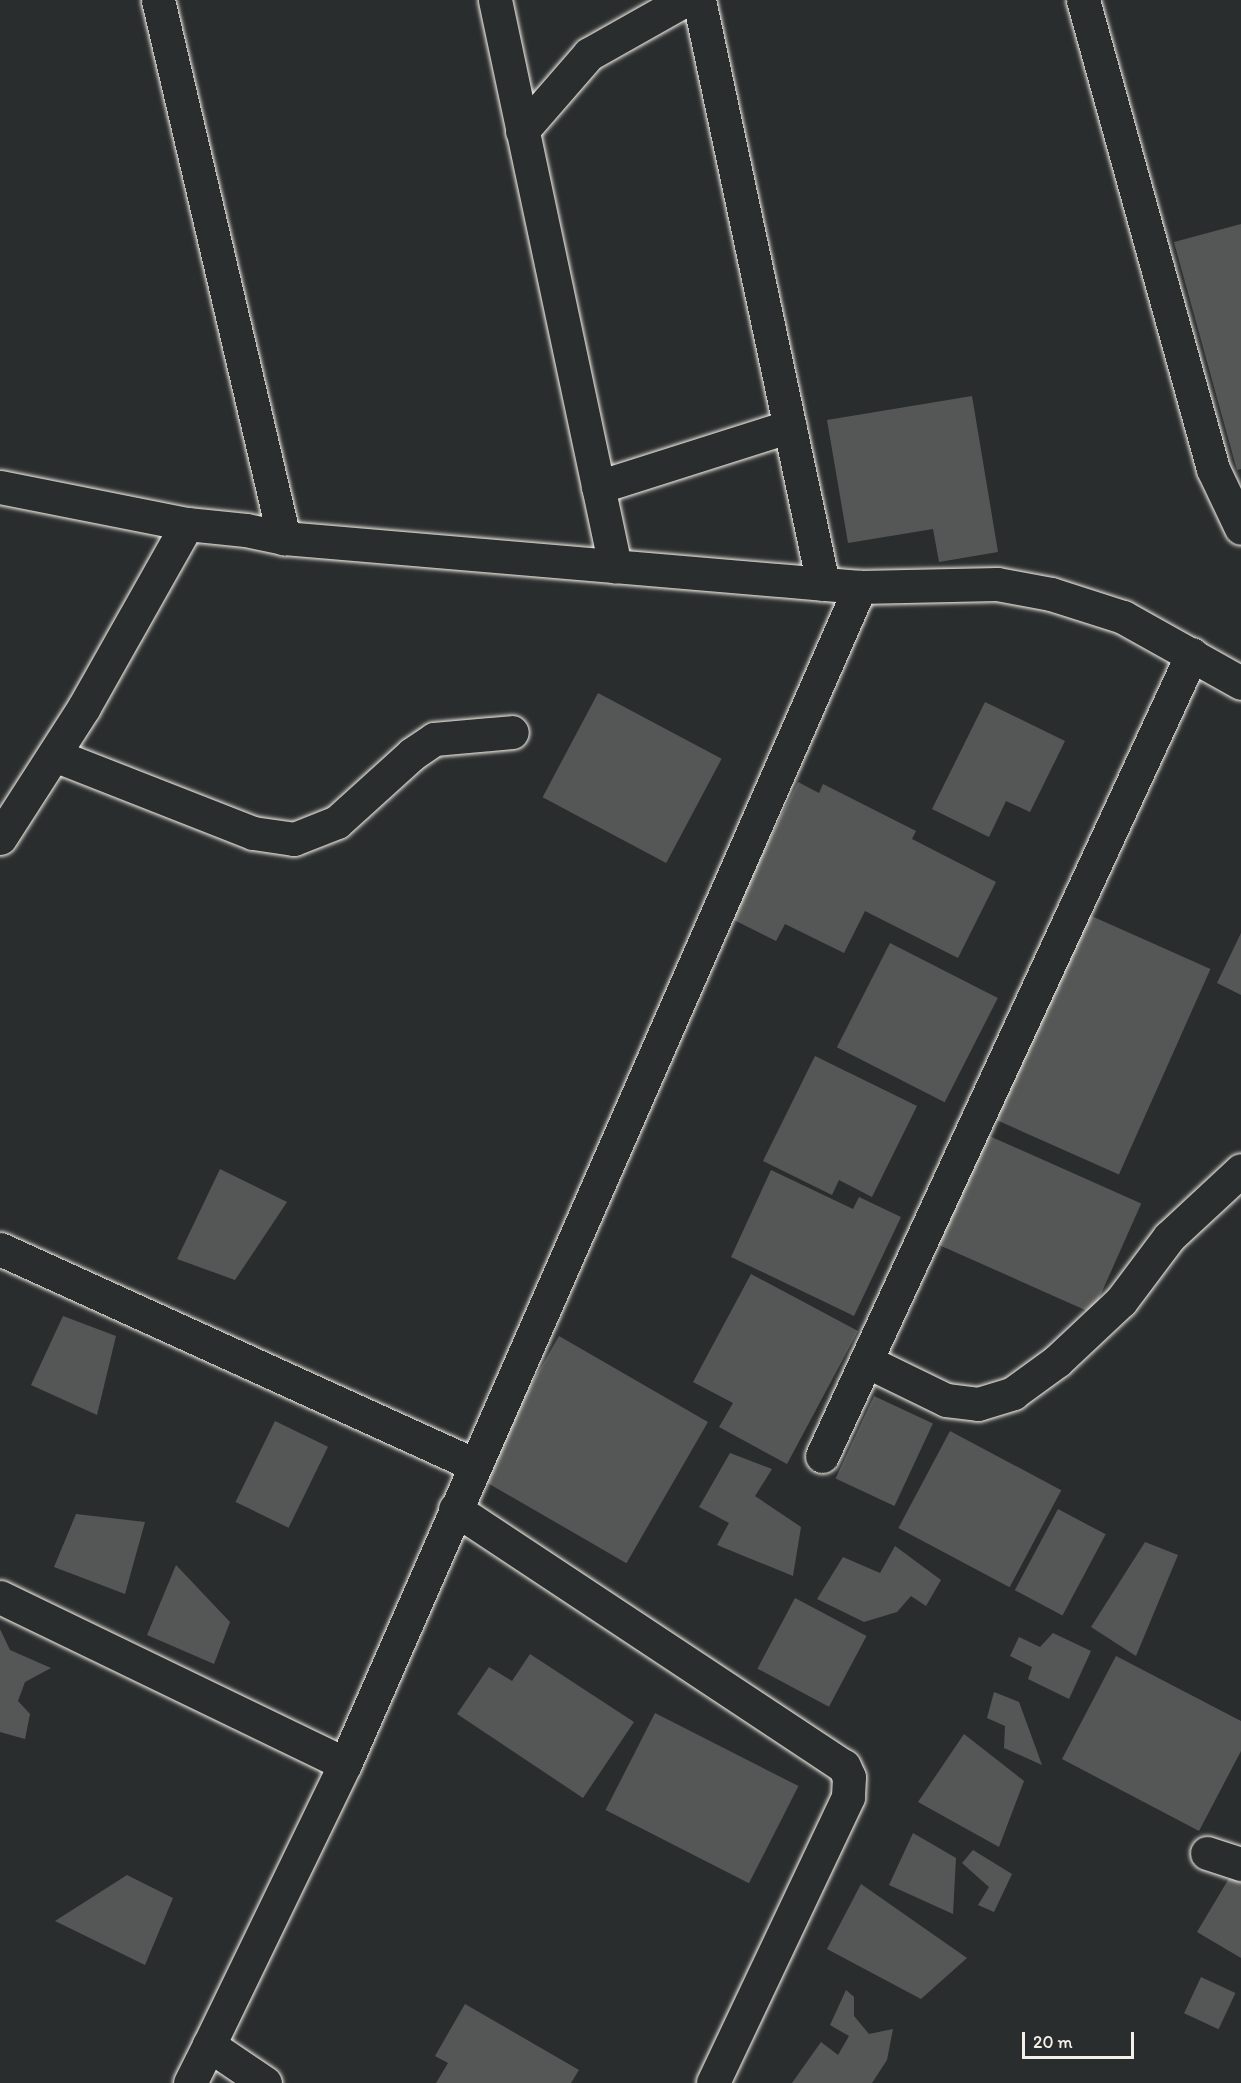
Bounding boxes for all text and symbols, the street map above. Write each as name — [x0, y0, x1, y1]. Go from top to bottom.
scale bar — [1025, 2020, 1138, 2058]
text: 20 m — [1033, 2031, 1073, 2053]

